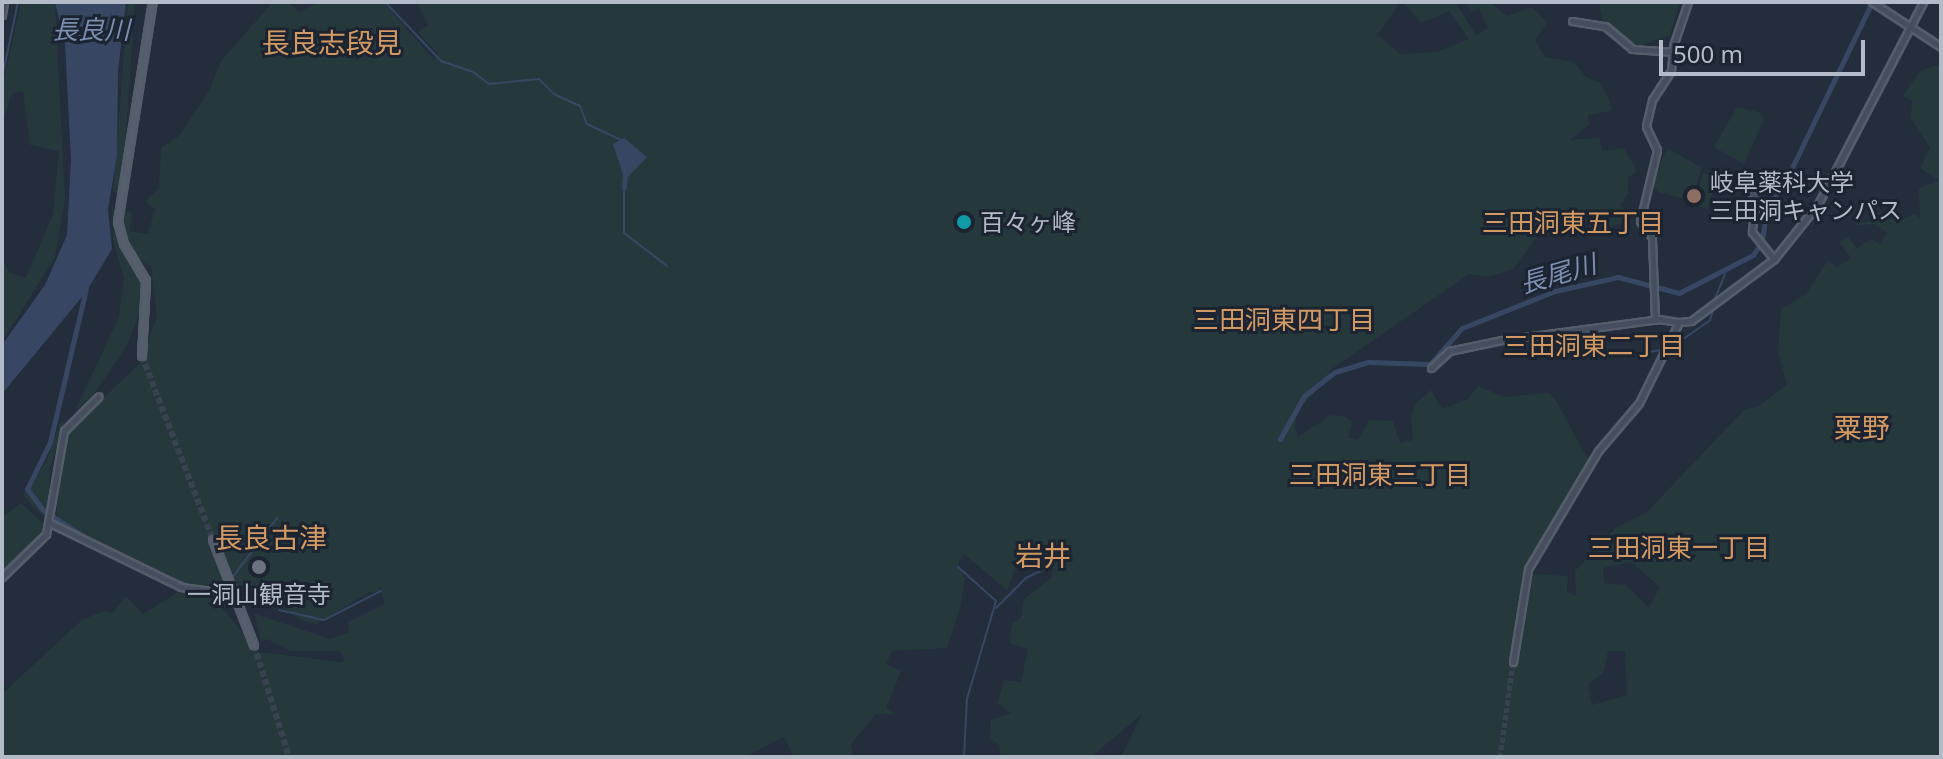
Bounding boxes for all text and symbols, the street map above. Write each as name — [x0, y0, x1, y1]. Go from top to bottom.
water label: 長良川 — [52, 14, 130, 46]
scale bar — [1663, 24, 1869, 74]
district label: 長良志段見 — [262, 25, 402, 59]
text: 500 m — [1673, 37, 1743, 70]
place label: 岐阜薬科大学 三田洞キャンパス — [1710, 168, 1902, 224]
marker: 岐阜薬科大学 三田洞キャンパス — [1685, 187, 1703, 205]
district label: 三田洞東五丁目 — [1482, 207, 1664, 239]
place label: 百々ヶ峰 — [980, 208, 1076, 236]
marker: 百々ヶ峰 — [955, 213, 973, 231]
water label: 長尾川 — [1516, 248, 1600, 300]
district label: 三田洞東四丁目 — [1193, 304, 1375, 336]
district label: 三田洞東二丁目 — [1503, 330, 1685, 362]
district label: 粟野 — [1834, 410, 1890, 444]
district label: 三田洞東三丁目 — [1289, 459, 1471, 491]
district label: 長良古津 — [215, 520, 327, 554]
district label: 三田洞東一丁目 — [1588, 532, 1770, 564]
district label: 岩井 — [1015, 538, 1071, 572]
marker: 一洞山観音寺 — [250, 558, 268, 576]
place label: 一洞山観音寺 — [187, 580, 331, 608]

